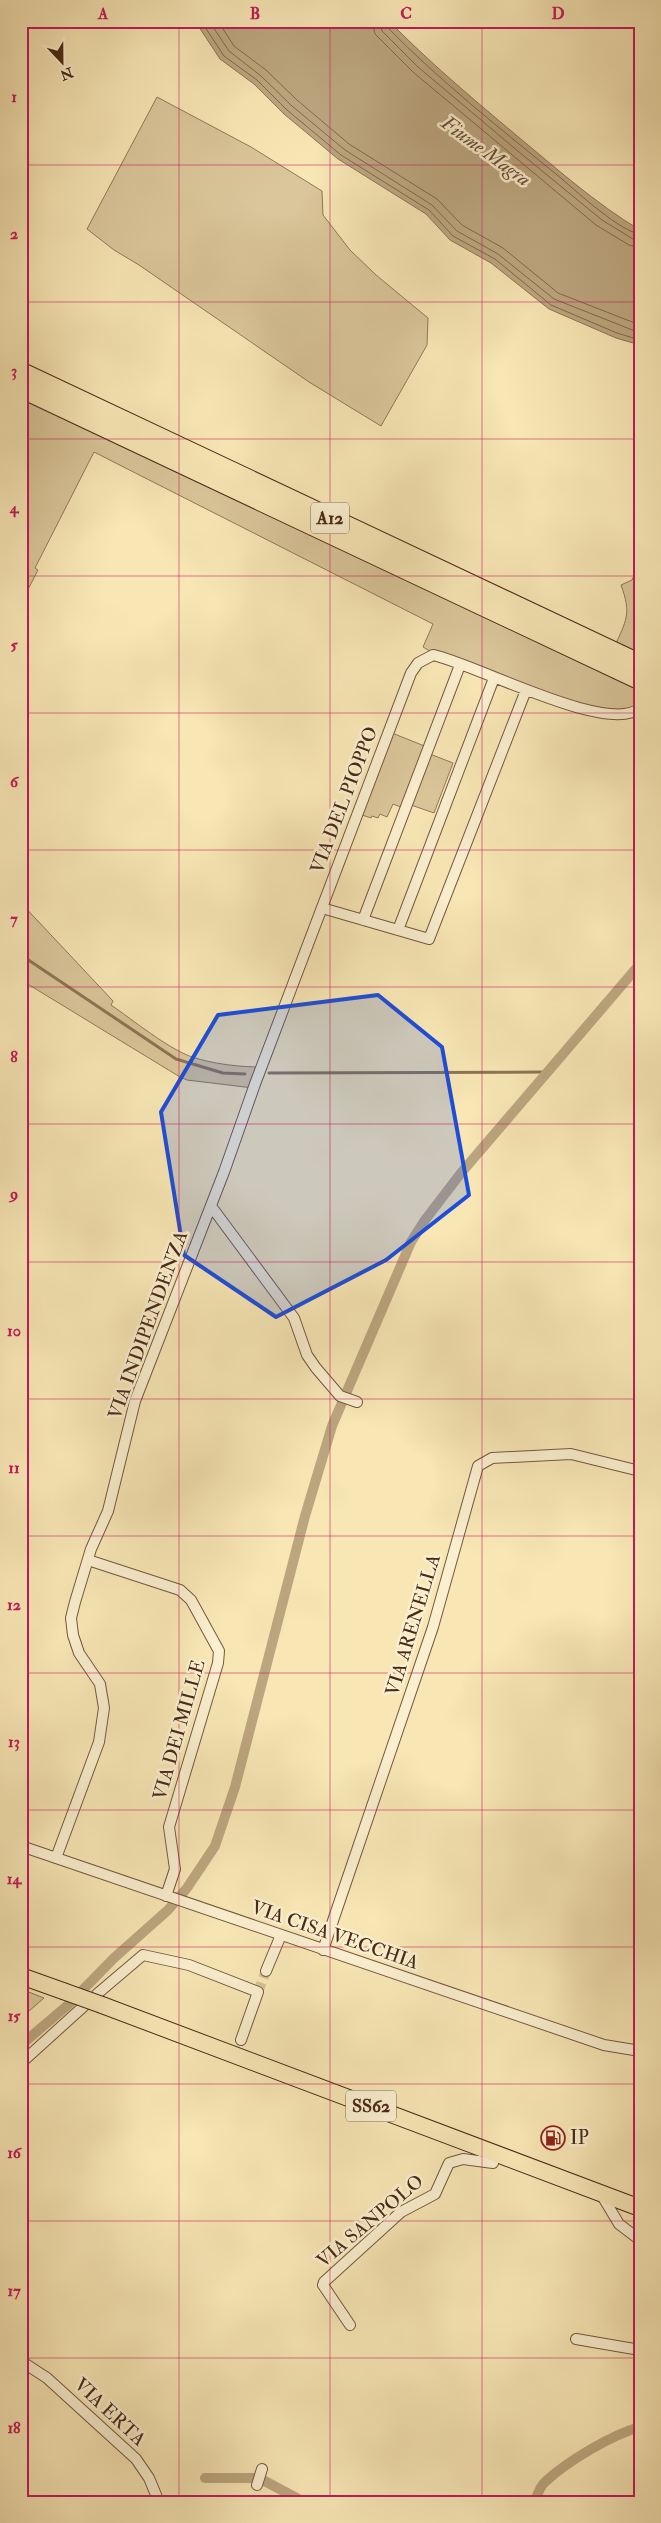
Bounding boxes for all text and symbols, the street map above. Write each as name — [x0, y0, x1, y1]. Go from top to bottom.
text: A — [97, 4, 109, 24]
text: B — [250, 4, 260, 24]
text: C — [400, 4, 412, 24]
text: D — [551, 4, 565, 24]
north arrow — [38, 38, 88, 88]
text: N — [57, 63, 77, 84]
text: 1 — [11, 87, 17, 107]
water label: Fiume Magra — [436, 110, 536, 192]
text: 2 — [10, 224, 18, 244]
text: 3 — [11, 361, 17, 381]
text: 4 — [9, 498, 20, 518]
road number: A12 — [311, 502, 349, 534]
text: 5 — [10, 635, 18, 655]
street label: VIA DEL PIOPPO — [305, 723, 383, 877]
text: 6 — [10, 772, 20, 792]
text: 7 — [10, 909, 18, 929]
text: 8 — [10, 1047, 18, 1067]
text: 9 — [8, 1184, 18, 1204]
street label: VIA INDIPENDENZA — [103, 1227, 193, 1423]
text: 10 — [7, 1321, 21, 1341]
text: 11 — [8, 1458, 20, 1478]
street label: VIA ARENELLA — [380, 1551, 446, 1699]
text: 12 — [7, 1595, 21, 1615]
street label: VIA DEI MILLE — [147, 1657, 211, 1803]
text: 13 — [8, 1732, 20, 1752]
text: 14 — [7, 1869, 23, 1889]
street label: VIA CISA VECCHIA — [248, 1895, 422, 1975]
text: 15 — [8, 2006, 21, 2026]
road number: SS62 — [346, 2090, 396, 2122]
fuel station icon: IP — [540, 2125, 566, 2151]
place label: IP — [570, 2126, 589, 2150]
text: 16 — [7, 2143, 23, 2163]
street label: VIA SANPOLO — [312, 2169, 428, 2273]
text: 17 — [7, 2281, 21, 2301]
street label: VIA ERTA — [69, 2373, 151, 2451]
text: 18 — [7, 2418, 21, 2438]

